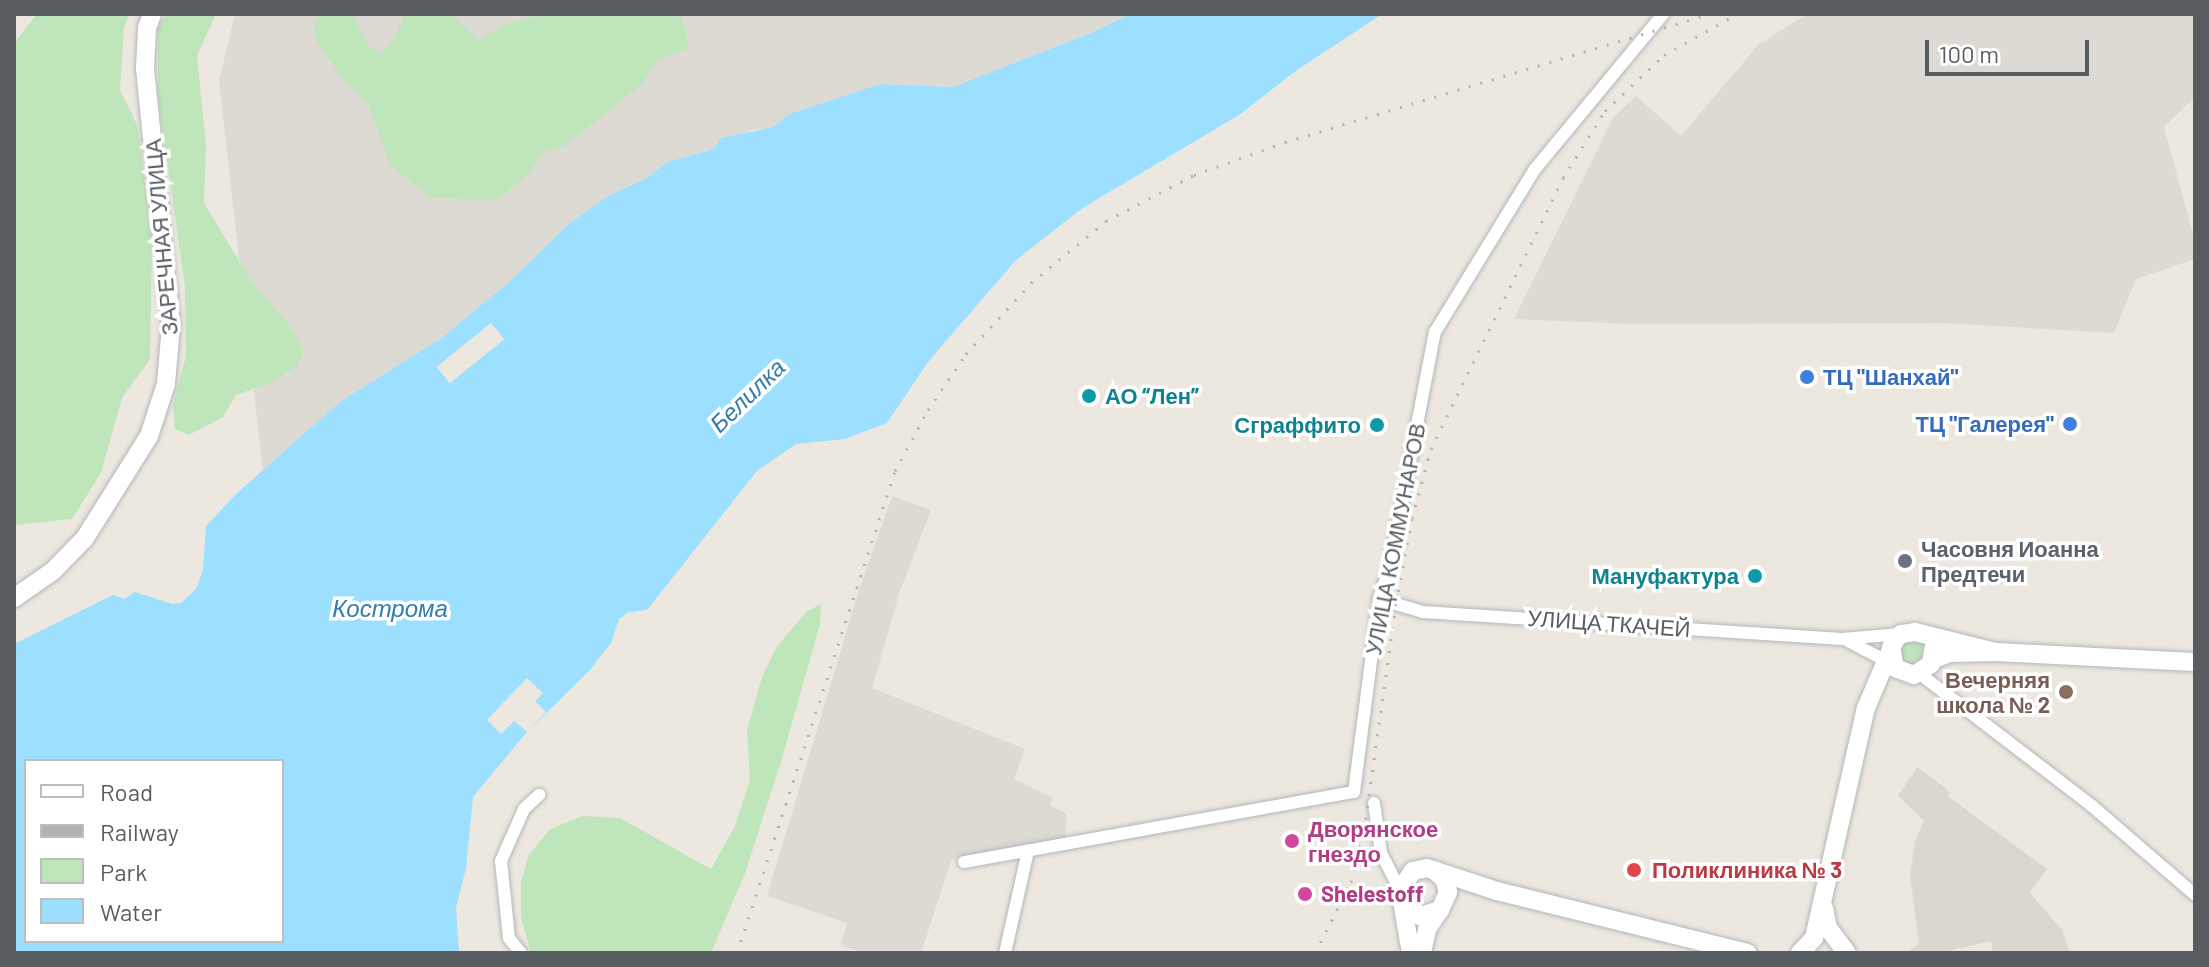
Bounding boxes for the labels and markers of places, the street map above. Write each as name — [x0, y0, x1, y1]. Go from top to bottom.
place label: ТЦ "Шанхай" — [1823, 364, 1958, 390]
marker: ТЦ "Шанхай" — [1798, 368, 1816, 386]
place label: АО “Лен” — [1105, 383, 1199, 409]
marker: АО “Лен” — [1080, 387, 1098, 405]
place label: ТЦ "Галерея" — [1915, 411, 2054, 437]
place label: Сграффито — [1234, 412, 1361, 438]
marker: ТЦ "Галерея" — [2061, 415, 2079, 433]
marker: Сграффито — [1368, 416, 1386, 434]
place label: Часовня Иоанна Предтечи — [1921, 535, 2099, 586]
marker: Часовня Иоанна Предтечи — [1896, 552, 1914, 570]
place label: Мануфактура — [1591, 563, 1739, 589]
marker: Мануфактура — [1746, 567, 1764, 585]
place label: Вечерняя школа № 2 — [1936, 666, 2050, 718]
marker: Вечерняя школа № 2 — [2057, 683, 2075, 701]
place label: Дворянское гнездо — [1308, 815, 1438, 866]
marker: Дворянское гнездо — [1283, 832, 1301, 850]
place label: Поликлиника № 3 — [1652, 857, 1842, 883]
marker: Поликлиника № 3 — [1623, 859, 1645, 881]
place label: Shelestoff — [1321, 881, 1423, 907]
marker: Shelestoff — [1296, 885, 1314, 903]

